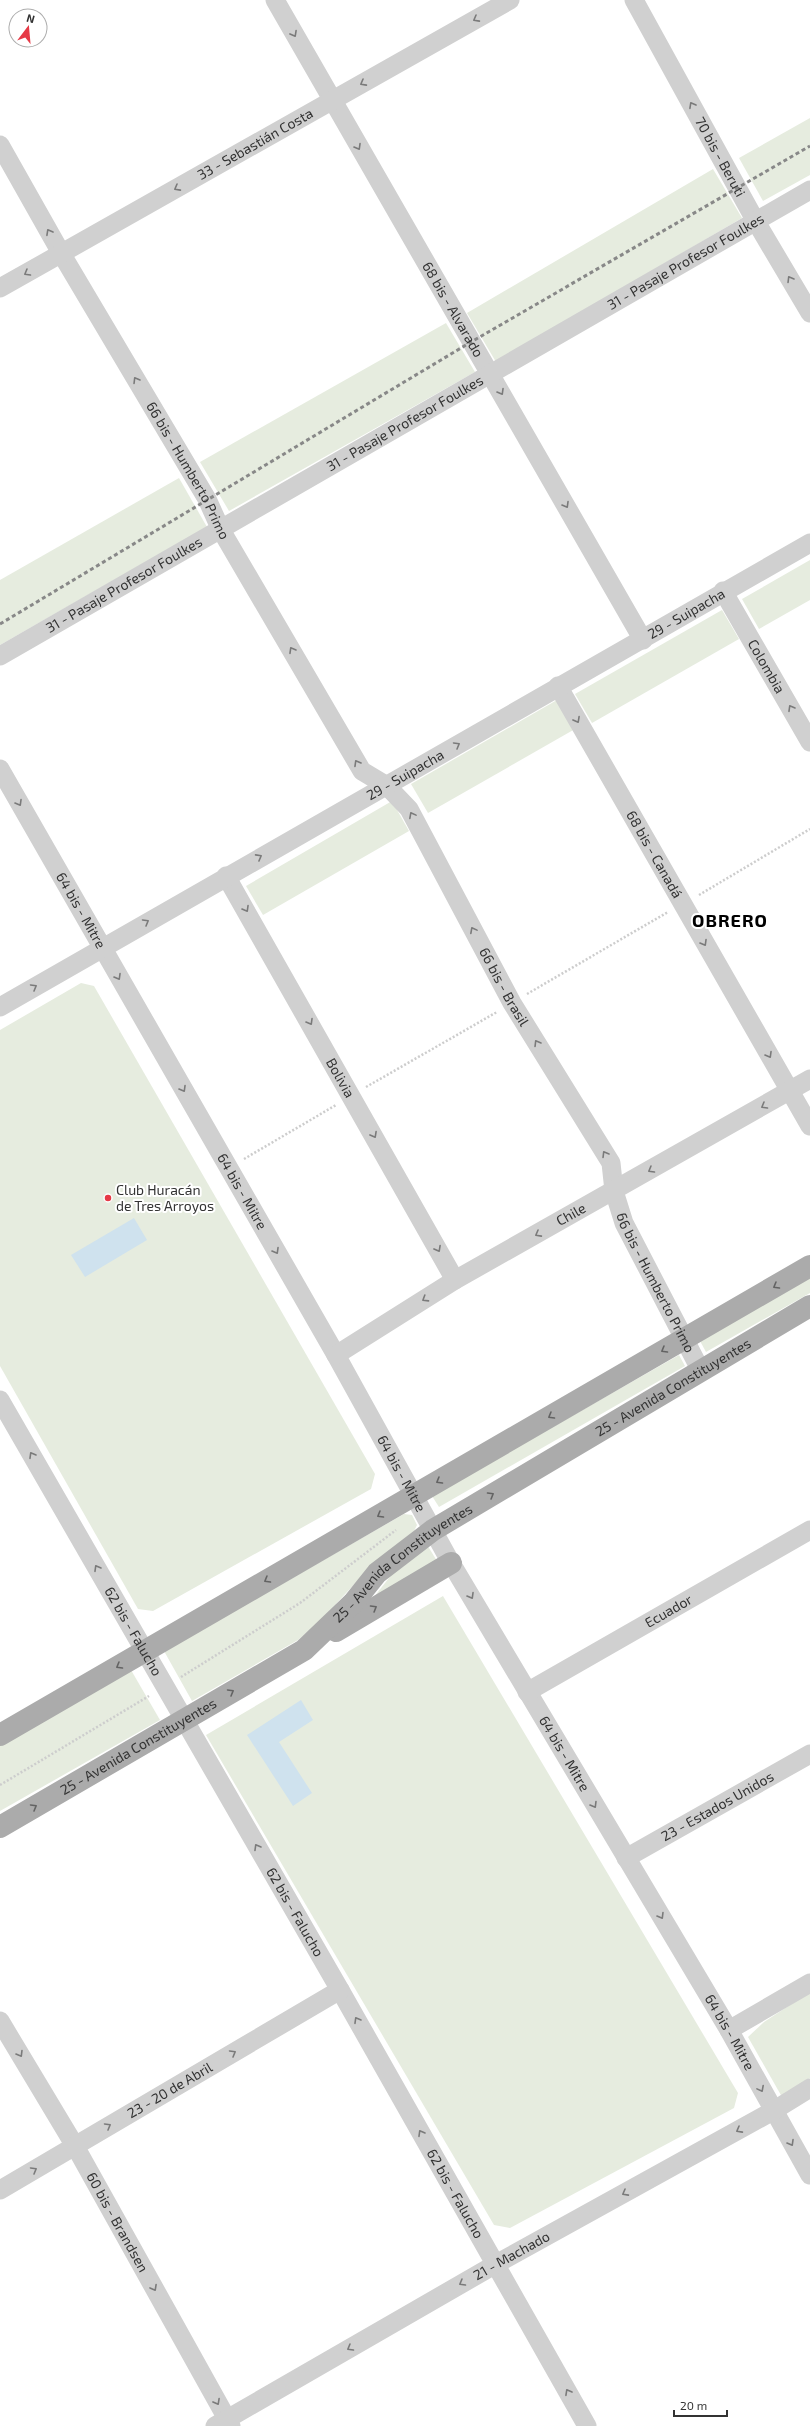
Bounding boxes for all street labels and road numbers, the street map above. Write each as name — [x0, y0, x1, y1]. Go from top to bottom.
street label: 33 - Sebastián Costa — [194, 104, 316, 183]
street label: 70 bis - Beruti — [692, 114, 749, 199]
street label: 31 - Pasaje Profesor Foulkes — [604, 209, 767, 313]
street label: 68 bis - Alvarado — [419, 258, 488, 360]
street label: 31 - Pasaje Profesor Foulkes — [323, 371, 486, 474]
street label: 66 bis - Humberto Primo — [143, 398, 234, 542]
street label: 31 - Pasaje Profesor Foulkes — [42, 533, 205, 636]
street label: 29 - Suipacha — [644, 585, 728, 642]
street label: Colombia — [745, 636, 789, 696]
street label: 29 - Suipacha — [363, 746, 447, 803]
street label: 68 bis - Canadá — [623, 807, 687, 901]
street label: 64 bis - Mitre — [53, 869, 110, 951]
street label: 66 bis - Brasil — [476, 944, 534, 1030]
street label: Bolivia — [323, 1055, 359, 1100]
street label: 64 bis - Mitre — [214, 1150, 271, 1232]
street label: Chile — [553, 1199, 589, 1229]
street label: 66 bis - Humberto Primo — [613, 1210, 699, 1355]
street label: 25 - Avenida Constituyentes — [592, 1334, 754, 1440]
street label: 64 bis - Mitre — [374, 1432, 430, 1515]
street label: 25 - Avenida Constituyentes — [329, 1500, 475, 1626]
street label: 62 bis - Falucho — [101, 1583, 166, 1679]
street label: Ecuador — [641, 1590, 695, 1631]
street label: 25 - Avenida Constituyentes — [57, 1694, 219, 1798]
street label: 64 bis - Mitre — [536, 1712, 594, 1794]
street label: 23 - Estados Unidos — [658, 1767, 776, 1844]
street label: 62 bis - Falucho — [263, 1864, 328, 1959]
street label: 64 bis - Mitre — [702, 1991, 759, 2073]
street label: 23 - 20 de Abril — [124, 2058, 216, 2121]
street label: 62 bis - Falucho — [424, 2146, 488, 2241]
street label: 60 bis - Brandsen — [83, 2169, 152, 2275]
street label: 21 - Machado — [470, 2227, 552, 2283]

